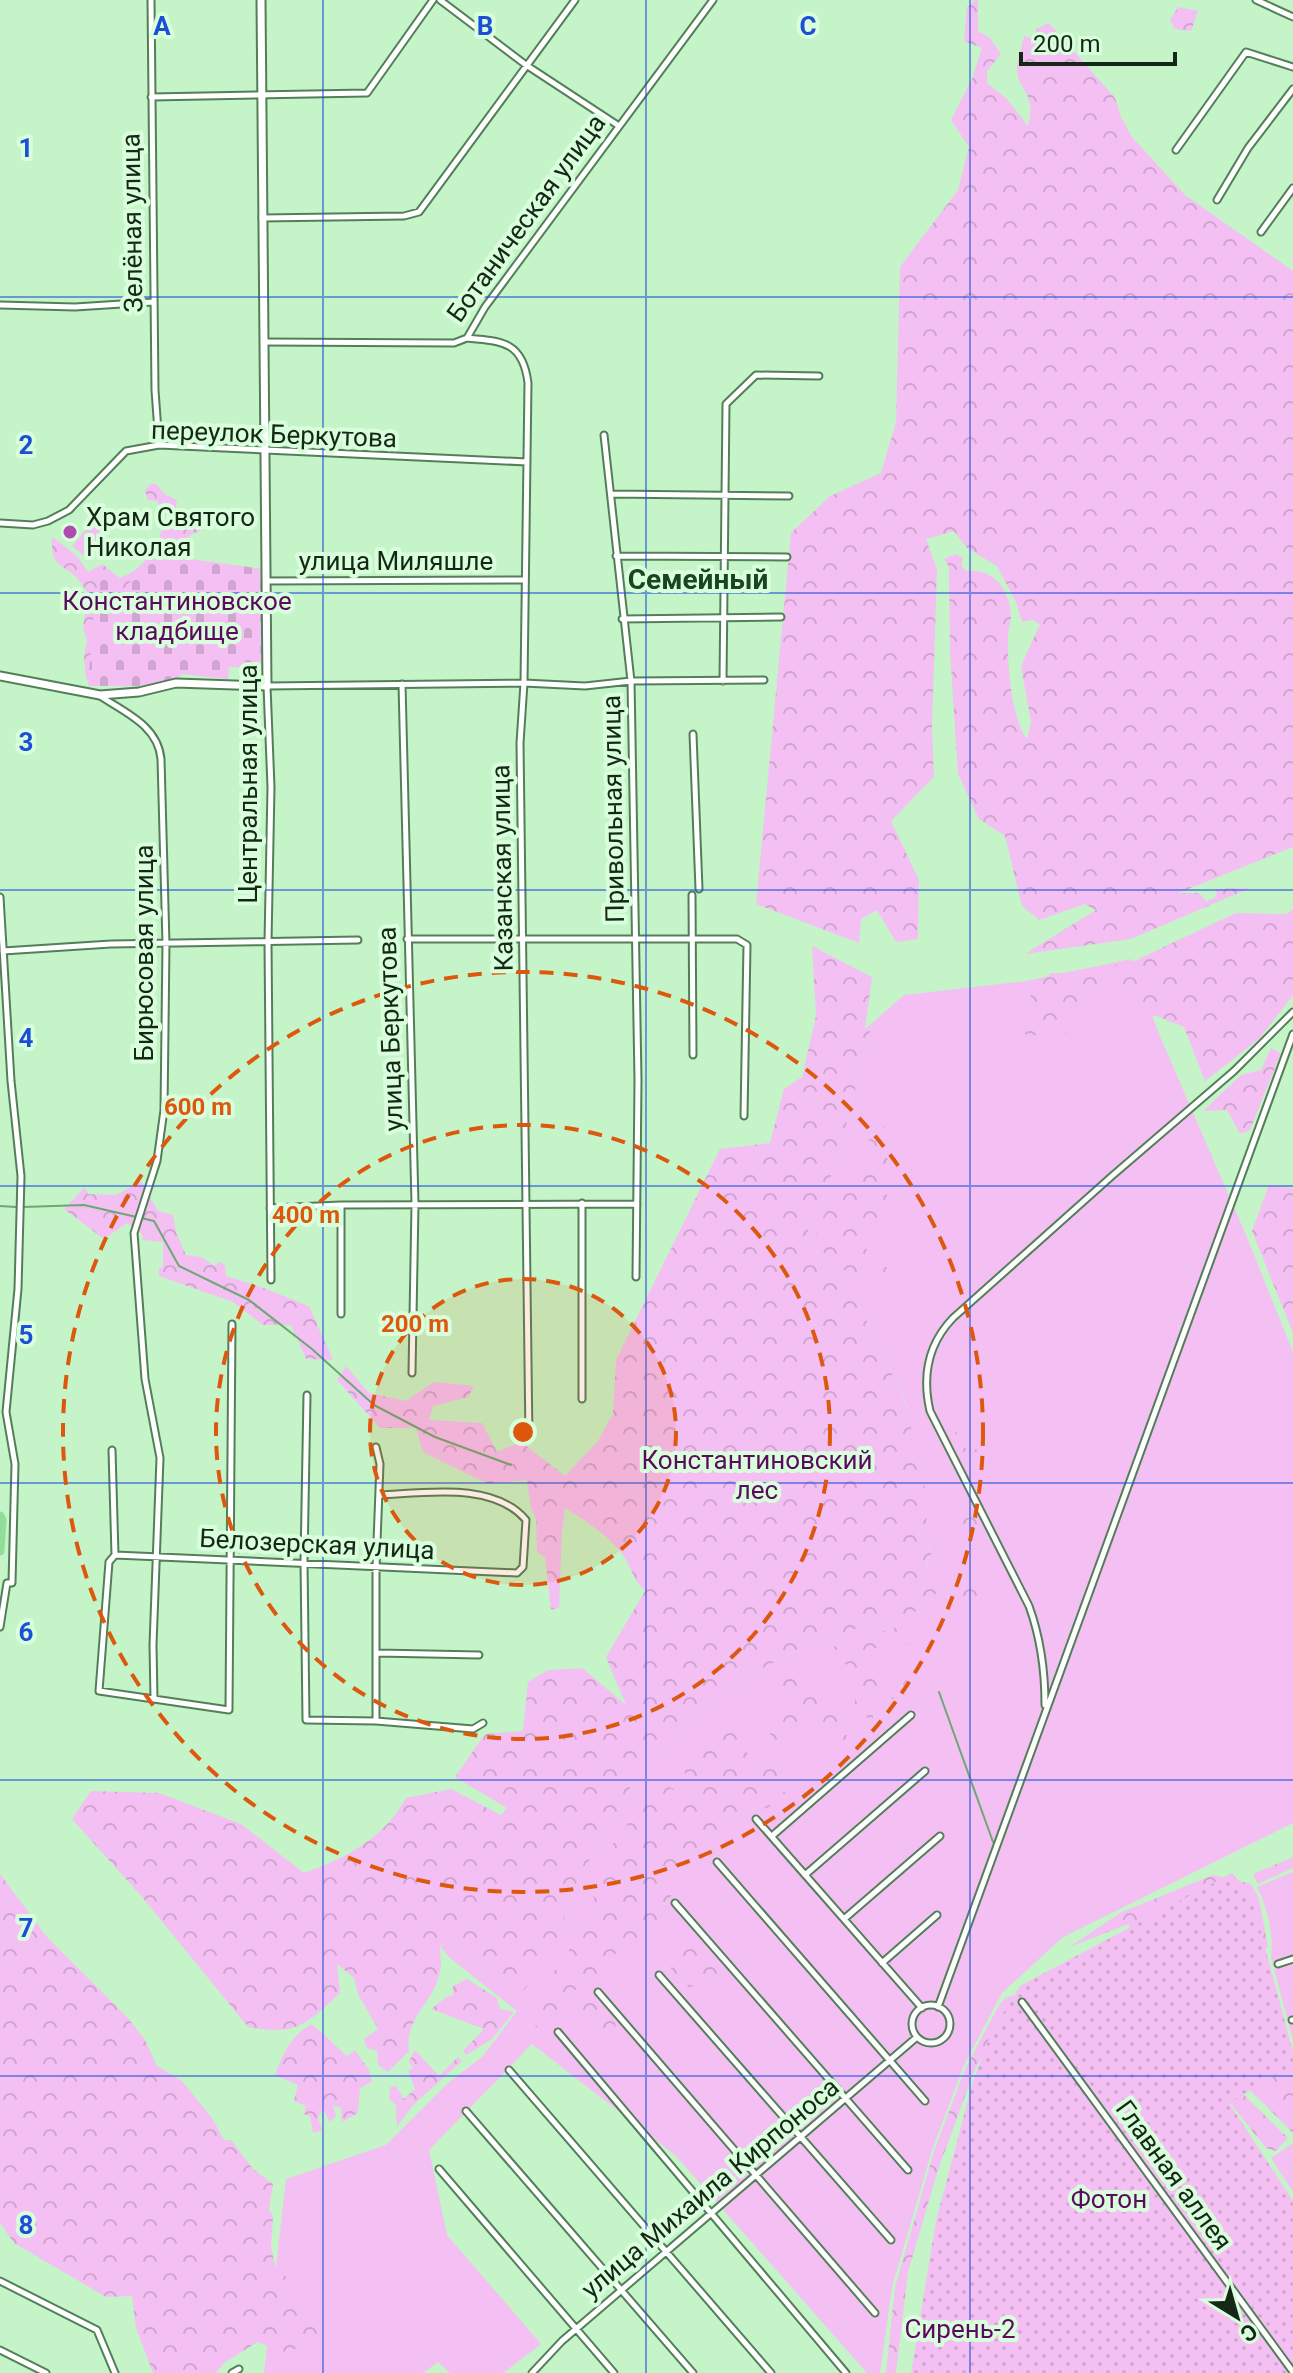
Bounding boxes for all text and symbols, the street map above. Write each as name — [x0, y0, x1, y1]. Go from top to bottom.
text: A — [153, 11, 171, 41]
text: B — [477, 11, 493, 41]
text: C — [799, 11, 817, 41]
scale bar — [1021, 16, 1175, 66]
text: 200 m — [1033, 30, 1100, 58]
street label: Ботаническая улица — [441, 108, 611, 328]
text: 1 — [19, 133, 33, 163]
street label: Зелёная улица — [115, 133, 149, 313]
street label: переулок Беркутова — [150, 415, 398, 453]
text: 2 — [19, 430, 33, 460]
place label: Храм Святого Николая — [86, 502, 255, 562]
marker: Храм Святого Николая — [61, 523, 79, 541]
street label: улица Миляшле — [299, 546, 493, 576]
district label: Семейный — [628, 563, 768, 596]
park label: Константиновское кладбище — [62, 586, 292, 646]
street label: Центральная улица — [233, 664, 263, 904]
street label: Привольная улица — [596, 695, 630, 923]
text: 3 — [19, 727, 33, 757]
street label: Казанская улица — [485, 764, 519, 972]
street label: Бирюсовая улица — [129, 845, 159, 1061]
street label: улица Беркутова — [371, 926, 409, 1132]
text: 4 — [19, 1023, 34, 1053]
text: 600 m — [164, 1093, 232, 1121]
text: 400 m — [272, 1201, 340, 1229]
text: 200 m — [381, 1310, 449, 1338]
text: 5 — [19, 1320, 33, 1350]
centre of rings — [509, 1418, 537, 1446]
park label: Константиновский лес — [641, 1445, 873, 1505]
street label: Белозерская улица — [199, 1523, 435, 1565]
text: 6 — [19, 1617, 34, 1647]
text: 7 — [19, 1913, 33, 1943]
street label: улица Михаила Кирпоноса — [575, 2072, 845, 2304]
street label: Главная аллея — [1110, 2094, 1238, 2256]
park label: Фотон — [1071, 2184, 1147, 2214]
text: 8 — [19, 2210, 33, 2240]
north arrow — [1197, 2277, 1277, 2357]
park label: Сирень-2 — [904, 2314, 1016, 2344]
text: С — [1235, 2318, 1262, 2347]

